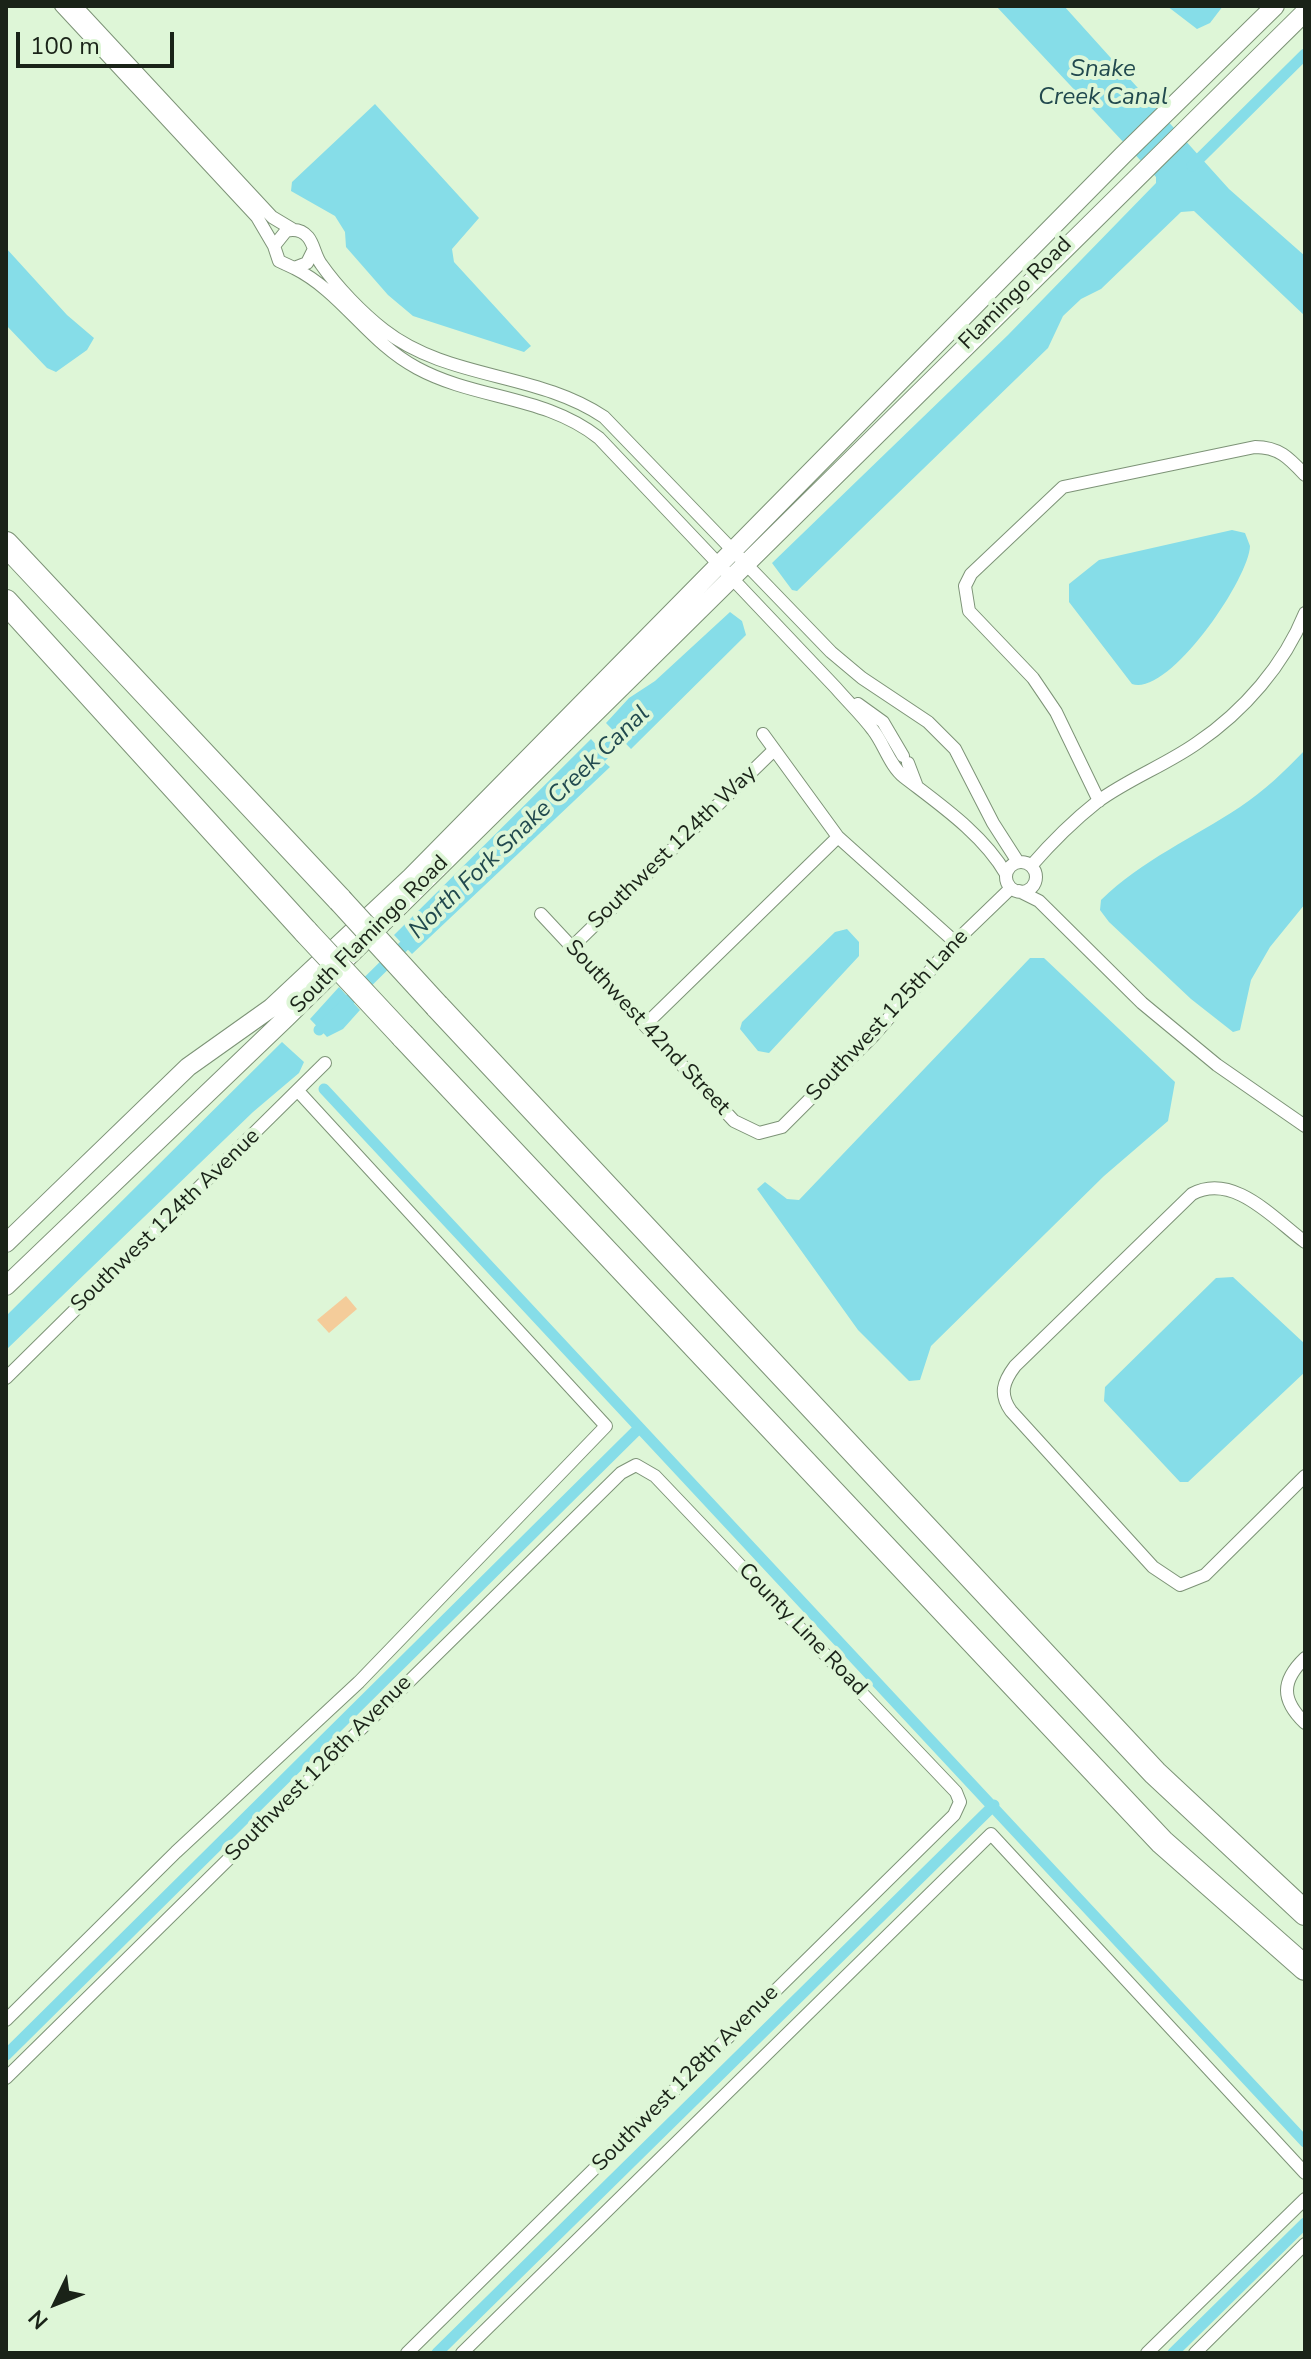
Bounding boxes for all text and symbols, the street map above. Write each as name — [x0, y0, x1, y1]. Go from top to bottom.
scale bar — [20, 16, 178, 66]
text: 100 m — [30, 30, 100, 62]
water label: Snake Creek Canal — [1038, 56, 1168, 112]
street label: Flamingo Road — [954, 232, 1078, 356]
water label: North Fork Snake Creek Canal — [404, 700, 656, 946]
street label: Southwest 124th Way — [584, 761, 762, 935]
street label: South Flamingo Road — [286, 851, 454, 1019]
street label: Southwest 125th Lane — [802, 925, 974, 1107]
street label: Southwest 42nd Street — [559, 935, 735, 1121]
street label: Southwest 124th Avenue — [66, 1124, 266, 1318]
street label: County Line Road — [732, 1558, 872, 1702]
street label: Southwest 126th Avenue — [220, 1670, 418, 1868]
street label: Southwest 128th Avenue — [587, 1980, 785, 2178]
north arrow — [16, 2263, 96, 2343]
text: N — [22, 2303, 55, 2336]

